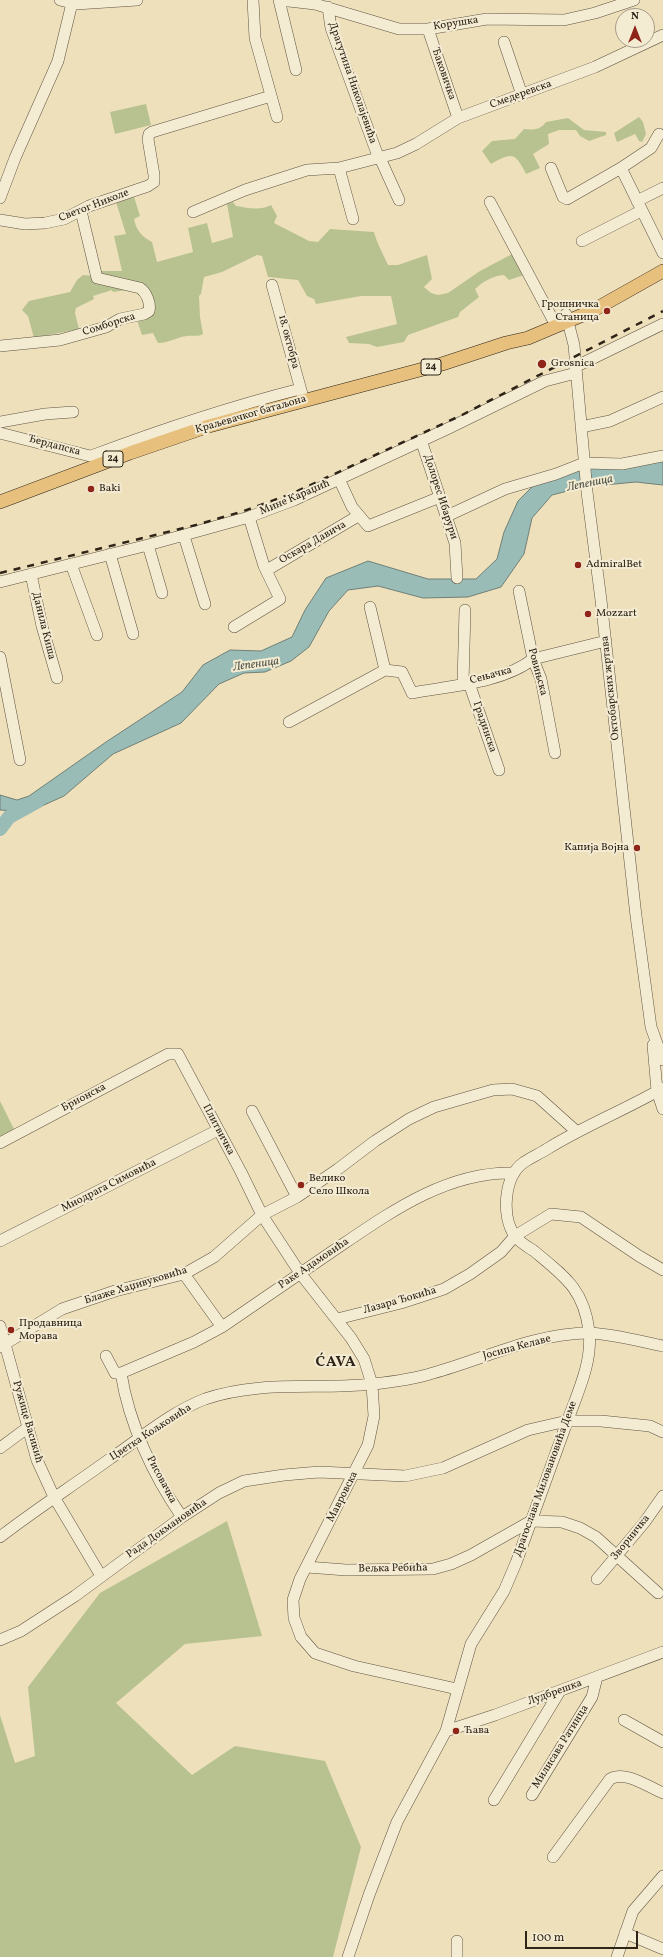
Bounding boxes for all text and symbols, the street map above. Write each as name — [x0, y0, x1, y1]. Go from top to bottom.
north arrow — [615, 8, 655, 48]
text: N — [631, 9, 639, 24]
street label: Корушка — [432, 14, 480, 34]
street label: Драгутина Николајевића — [325, 20, 379, 146]
street label: Ђаковичка — [428, 46, 458, 102]
street label: Смедеревска — [488, 78, 554, 112]
street label: Светог Николе — [57, 187, 131, 225]
place label: Грошничка Станица — [541, 298, 599, 324]
marker: Грошничка Станица — [602, 306, 612, 316]
street label: Сомборска — [81, 310, 137, 340]
street label: 18. октобра — [274, 314, 302, 370]
place label: Grosnica — [551, 357, 594, 371]
marker: Grosnica — [536, 358, 548, 370]
road number: 24 — [421, 359, 441, 375]
street label: Краљевачког батаљона — [194, 393, 308, 437]
street label: Ђердапска — [26, 433, 82, 459]
road number: 24 — [103, 451, 123, 467]
street label: Долорес Ибарури — [420, 453, 460, 541]
water label: Лепеница — [566, 472, 614, 496]
street label: Мине Караџић — [258, 477, 332, 519]
place label: Baki — [99, 482, 121, 496]
marker: Baki — [86, 484, 96, 494]
street label: Оскара Давича — [277, 519, 349, 567]
place label: AdmiralBet — [586, 558, 642, 572]
marker: AdmiralBet — [573, 560, 583, 570]
street label: Данила Киша — [28, 591, 58, 661]
place label: Mozzart — [596, 607, 637, 621]
marker: Mozzart — [583, 609, 593, 619]
street label: Октобарских жртава — [599, 635, 623, 741]
street label: Ровињска — [524, 647, 550, 697]
water label: Лепеница — [232, 655, 280, 675]
street label: Сењачка — [468, 664, 514, 688]
street label: Градинска — [469, 700, 499, 754]
place label: Капија Војна — [564, 841, 629, 855]
marker: Капија Војна — [632, 843, 642, 853]
street label: Брионска — [59, 1081, 109, 1115]
street label: Плитвичка — [199, 1102, 237, 1158]
street label: Миодрага Симовића — [59, 1156, 159, 1216]
place label: Велико Село Школа — [309, 1172, 370, 1198]
marker: Велико Село Школа — [296, 1180, 306, 1190]
street label: Раке Адамовића — [276, 1236, 352, 1292]
street label: Блаже Хаџивуковића — [83, 1264, 189, 1308]
street label: Лазара Ђокића — [362, 1284, 438, 1318]
place label: Продавница Морава — [19, 1317, 82, 1343]
marker: Продавница Морава — [6, 1325, 16, 1335]
street label: Јосипа Келаве — [482, 1333, 552, 1363]
district label: ĆAVA — [315, 1354, 357, 1372]
street label: Ружице Васикић — [9, 1379, 45, 1465]
street label: Драгослава Миловановића Деме — [512, 1399, 580, 1559]
street label: Цветка Кољковића — [108, 1402, 194, 1464]
street label: Рисовачка — [143, 1454, 179, 1506]
street label: Мавровска — [325, 1469, 361, 1525]
street label: Рада Докмановића — [124, 1496, 210, 1562]
street label: Зворничка — [609, 1513, 653, 1563]
street label: Вељка Ребића — [358, 1562, 428, 1576]
street label: Лудбрешка — [526, 1677, 584, 1709]
street label: Милисава Ратинца — [530, 1703, 592, 1791]
place label: Ћава — [464, 1724, 489, 1738]
marker: Ћава — [451, 1726, 461, 1736]
scale bar — [527, 1923, 640, 1949]
text: 100 m — [532, 1930, 564, 1946]

